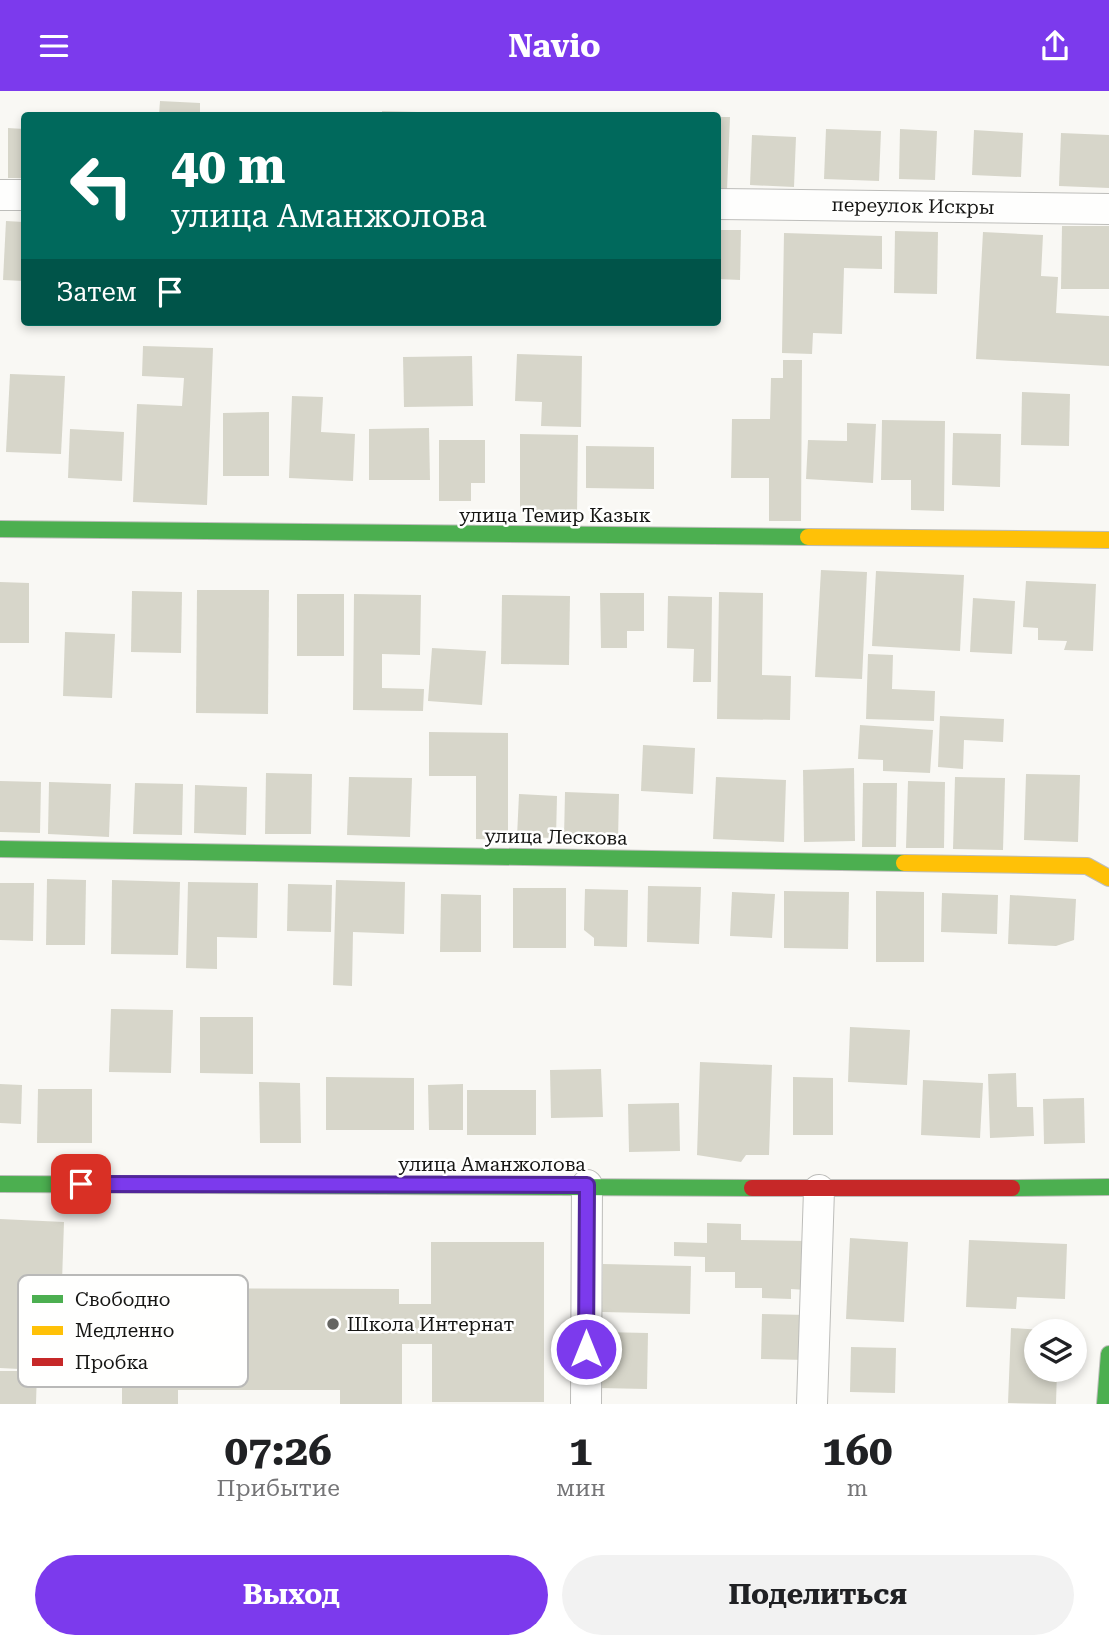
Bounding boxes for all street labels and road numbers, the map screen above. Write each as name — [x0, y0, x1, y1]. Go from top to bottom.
street label: переулок Искры — [831, 193, 995, 219]
street label: улица Темир Казык — [459, 504, 651, 527]
street label: улица Лескова — [484, 824, 628, 850]
street label: улица Аманжолова — [398, 1153, 586, 1176]

